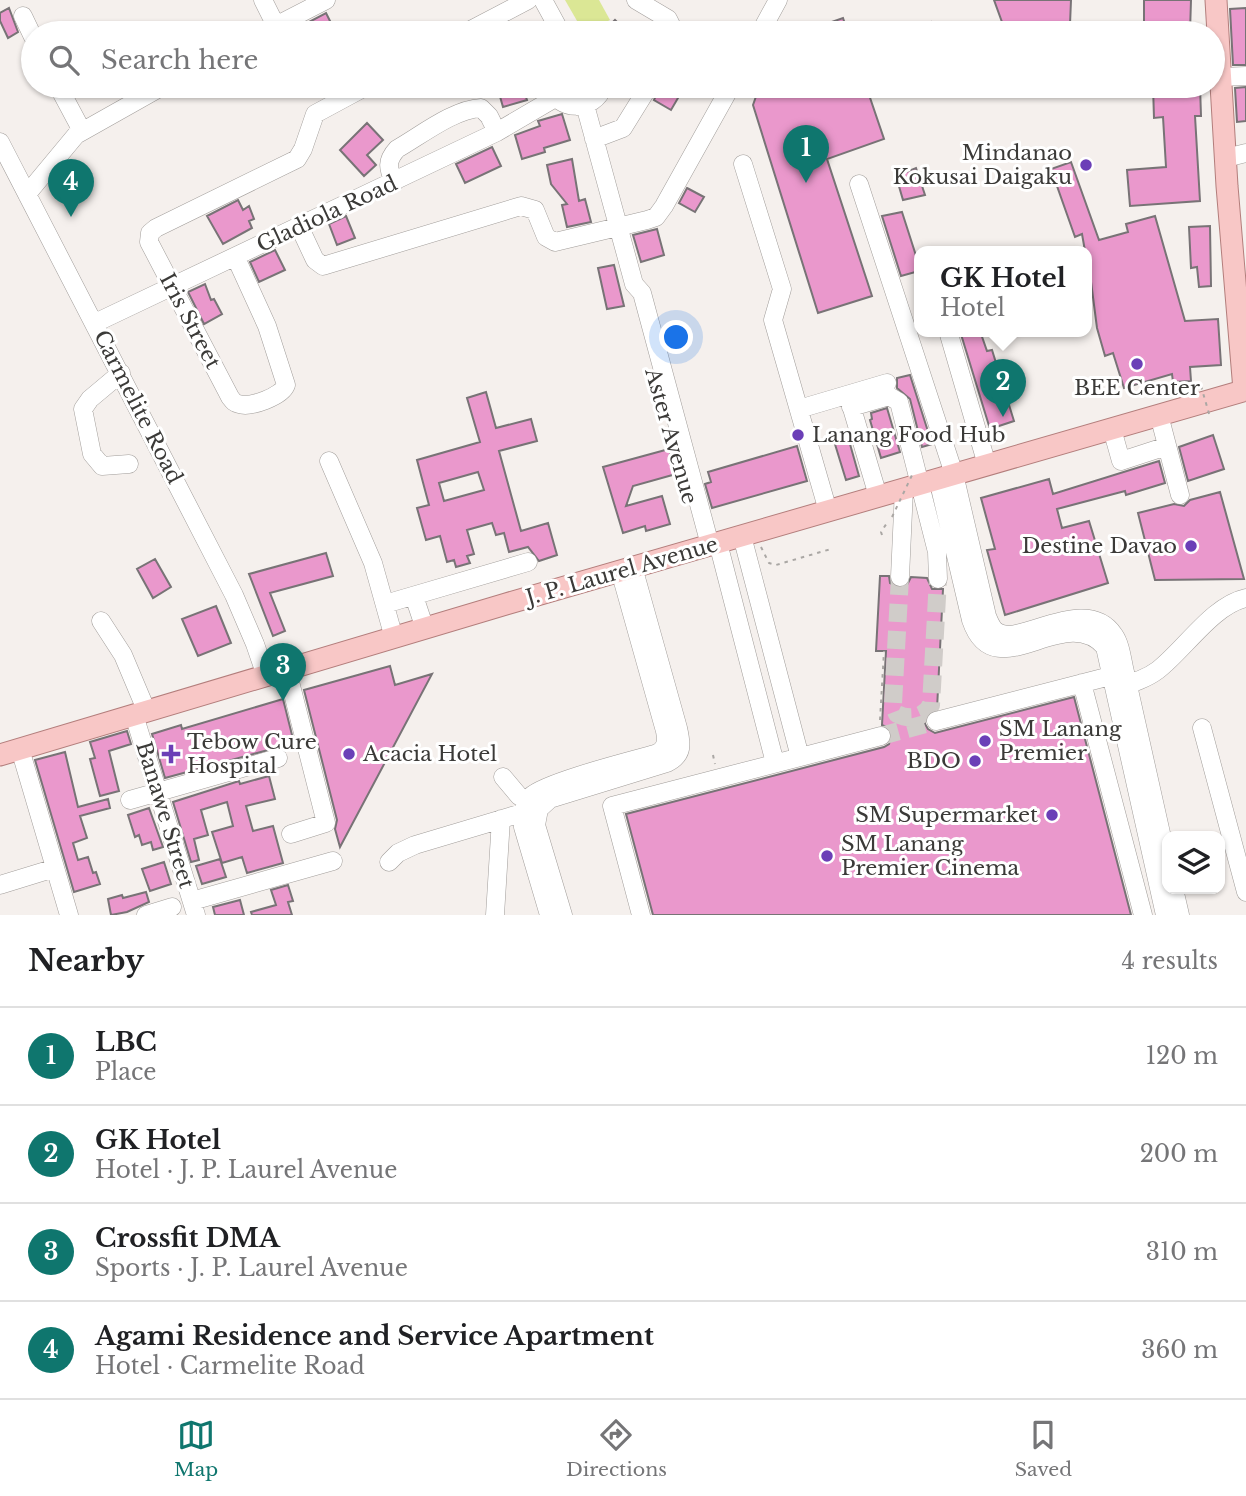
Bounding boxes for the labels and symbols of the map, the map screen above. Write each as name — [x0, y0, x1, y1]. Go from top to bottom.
pin: 1 — [783, 125, 829, 183]
place label: Mindanao Kokusai Daigaku — [893, 140, 1072, 190]
marker: Mindanao Kokusai Daigaku — [1078, 157, 1094, 173]
pin: 4 — [48, 159, 94, 217]
street label: Gladiola Road — [253, 170, 401, 258]
street label: Iris Street — [154, 269, 226, 373]
your location — [659, 320, 693, 354]
street label: Carmelite Road — [88, 326, 188, 488]
marker: BEE Center — [1129, 356, 1145, 372]
pin: 2 — [980, 359, 1026, 417]
street label: Aster Avenue — [639, 364, 703, 507]
place label: BEE Center — [1074, 375, 1200, 401]
place label: Lanang Food Hub — [812, 422, 1006, 448]
marker: Lanang Food Hub — [790, 427, 806, 443]
street label: J. P. Laurel Avenue — [520, 531, 721, 612]
place label: Destine Davao — [1022, 533, 1177, 559]
marker: Destine Davao — [1183, 538, 1199, 554]
pin: 3 — [260, 643, 306, 701]
place label: SM Lanang Premier — [999, 716, 1122, 766]
place label: Tebow Cure Hospital — [187, 729, 317, 779]
marker: SM Lanang Premier — [977, 733, 993, 749]
street label: Banawe Street — [130, 738, 200, 892]
place label: Acacia Hotel — [362, 741, 497, 767]
marker: Tebow Cure Hospital — [161, 744, 181, 764]
marker: Acacia Hotel — [341, 746, 357, 762]
place label: BDO — [907, 748, 961, 774]
marker: BDO — [967, 753, 983, 769]
place label: SM Supermarket — [855, 802, 1038, 828]
marker: SM Supermarket — [1044, 807, 1060, 823]
place label: SM Lanang Premier Cinema — [841, 831, 1020, 881]
marker: SM Lanang Premier Cinema — [819, 848, 835, 864]

